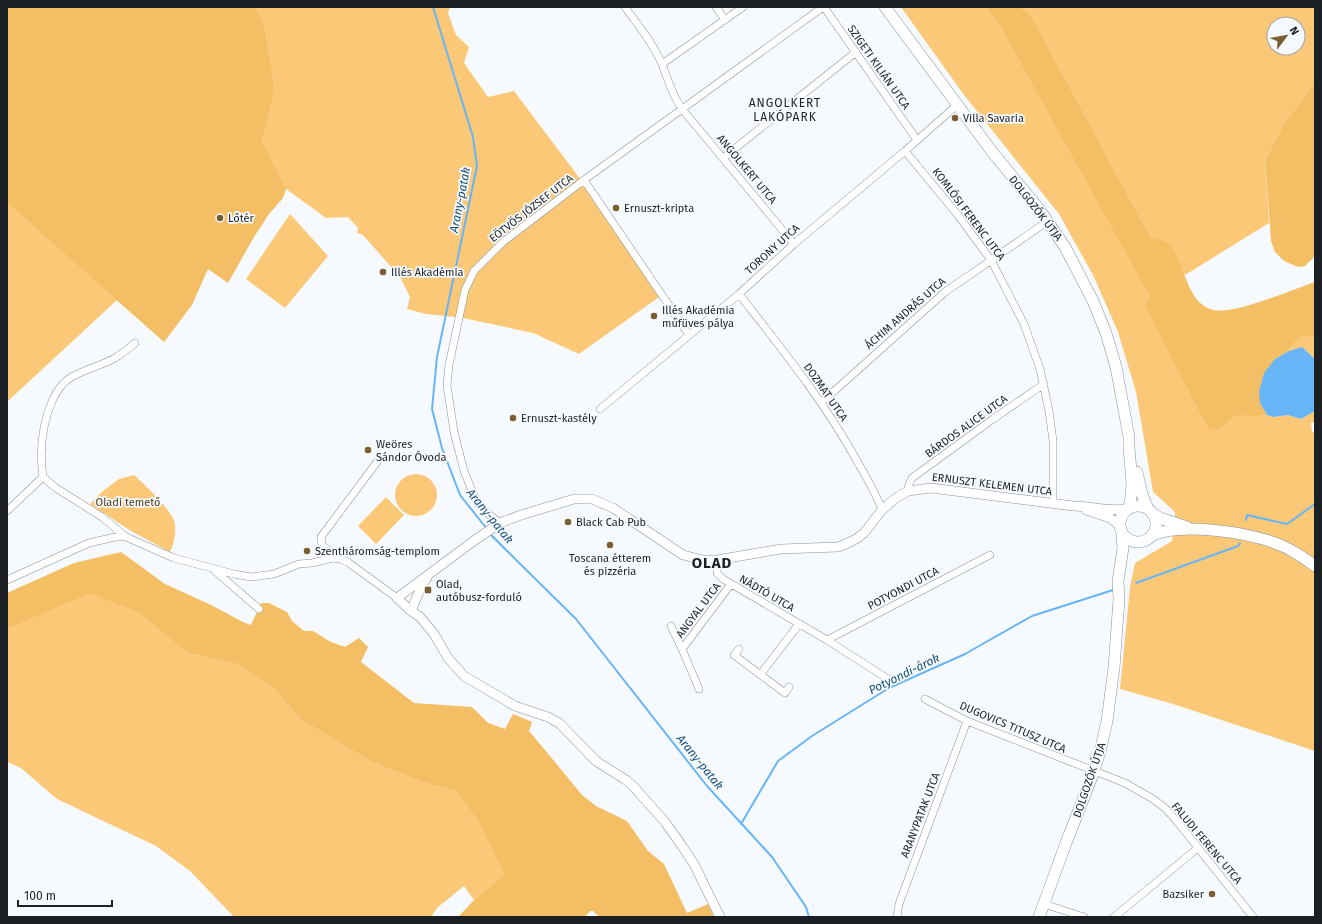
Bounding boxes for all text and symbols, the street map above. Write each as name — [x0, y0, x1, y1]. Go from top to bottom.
north arrow — [1266, 16, 1306, 56]
street label: SZIGETI KILIÁN UTCA — [845, 22, 914, 112]
text: N — [1287, 24, 1302, 38]
district label: ANGOLKERT LAKÓPARK — [749, 96, 821, 124]
place label: Villa Savaria — [963, 112, 1024, 125]
marker: Villa Savaria — [950, 113, 960, 123]
street label: ANGOLKERT UTCA — [714, 132, 780, 207]
street label: KOMLÓSI FERENC UTCA — [930, 165, 1009, 264]
water label: Arany-patak — [447, 166, 473, 235]
street label: EÖTVÖS JÓZSEF UTCA — [486, 170, 576, 245]
street label: DOLGOZÓK ÚTJA — [1006, 173, 1066, 244]
place label: Ernuszt-kripta — [624, 202, 694, 215]
marker: Ernuszt-kripta — [611, 203, 621, 213]
place label: Lőtér — [228, 212, 254, 225]
marker: Lőtér — [215, 213, 225, 223]
street label: TORONY UTCA — [742, 221, 803, 277]
place label: Illés Akadémia — [391, 266, 464, 279]
marker: Illés Akadémia — [378, 267, 388, 277]
street label: ÁCHIM ANDRÁS UTCA — [862, 274, 949, 352]
place label: Illés Akadémia műfüves pálya — [662, 304, 735, 330]
marker: Illés Akadémia műfüves pálya — [649, 311, 659, 321]
street label: DOZMAT UTCA — [801, 361, 851, 424]
street label: BÁRDOS ALICE UTCA — [922, 391, 1010, 461]
place label: Ernuszt-kastély — [521, 412, 597, 425]
marker: Ernuszt-kastély — [508, 413, 518, 423]
place label: Weöres Sándor Óvoda — [376, 438, 447, 464]
marker: Weöres Sándor Óvoda — [363, 445, 373, 455]
street label: ERNUSZT KELEMEN UTCA — [931, 471, 1053, 498]
water label: Arany-patak — [463, 485, 517, 547]
park label: Oladi temető — [96, 496, 160, 509]
place label: Black Cab Pub — [576, 516, 646, 529]
marker: Black Cab Pub — [563, 517, 573, 527]
marker: Toscana étterem és pizzéria — [605, 540, 615, 550]
place label: Szentháromság-templom — [315, 545, 440, 558]
marker: Szentháromság-templom — [302, 546, 312, 556]
place label: Toscana étterem és pizzéria — [569, 552, 651, 578]
district label: OLAD — [692, 554, 732, 572]
street label: POTYONDI UTCA — [866, 564, 942, 613]
street label: NÁDTÓ UTCA — [737, 572, 798, 615]
place label: Olad, autóbusz-forduló — [436, 578, 522, 604]
street label: ANGYAL UTCA — [673, 580, 724, 640]
marker: Olad, autóbusz-forduló — [423, 585, 433, 595]
water label: Potyondi-árok — [866, 651, 942, 697]
street label: DUGOVICS TITUSZ UTCA — [958, 699, 1069, 756]
water label: Arany-patak — [673, 731, 727, 793]
street label: DOLGOZÓK ÚTJA — [1070, 740, 1109, 820]
street label: ARANYPATAK UTCA — [898, 770, 943, 860]
street label: FALUDI FERENC UTCA — [1169, 800, 1245, 887]
scale bar — [18, 882, 112, 908]
place label: Bazsiker — [1163, 888, 1205, 901]
text: 100 m — [24, 889, 56, 903]
marker: Bazsiker — [1207, 889, 1217, 899]

